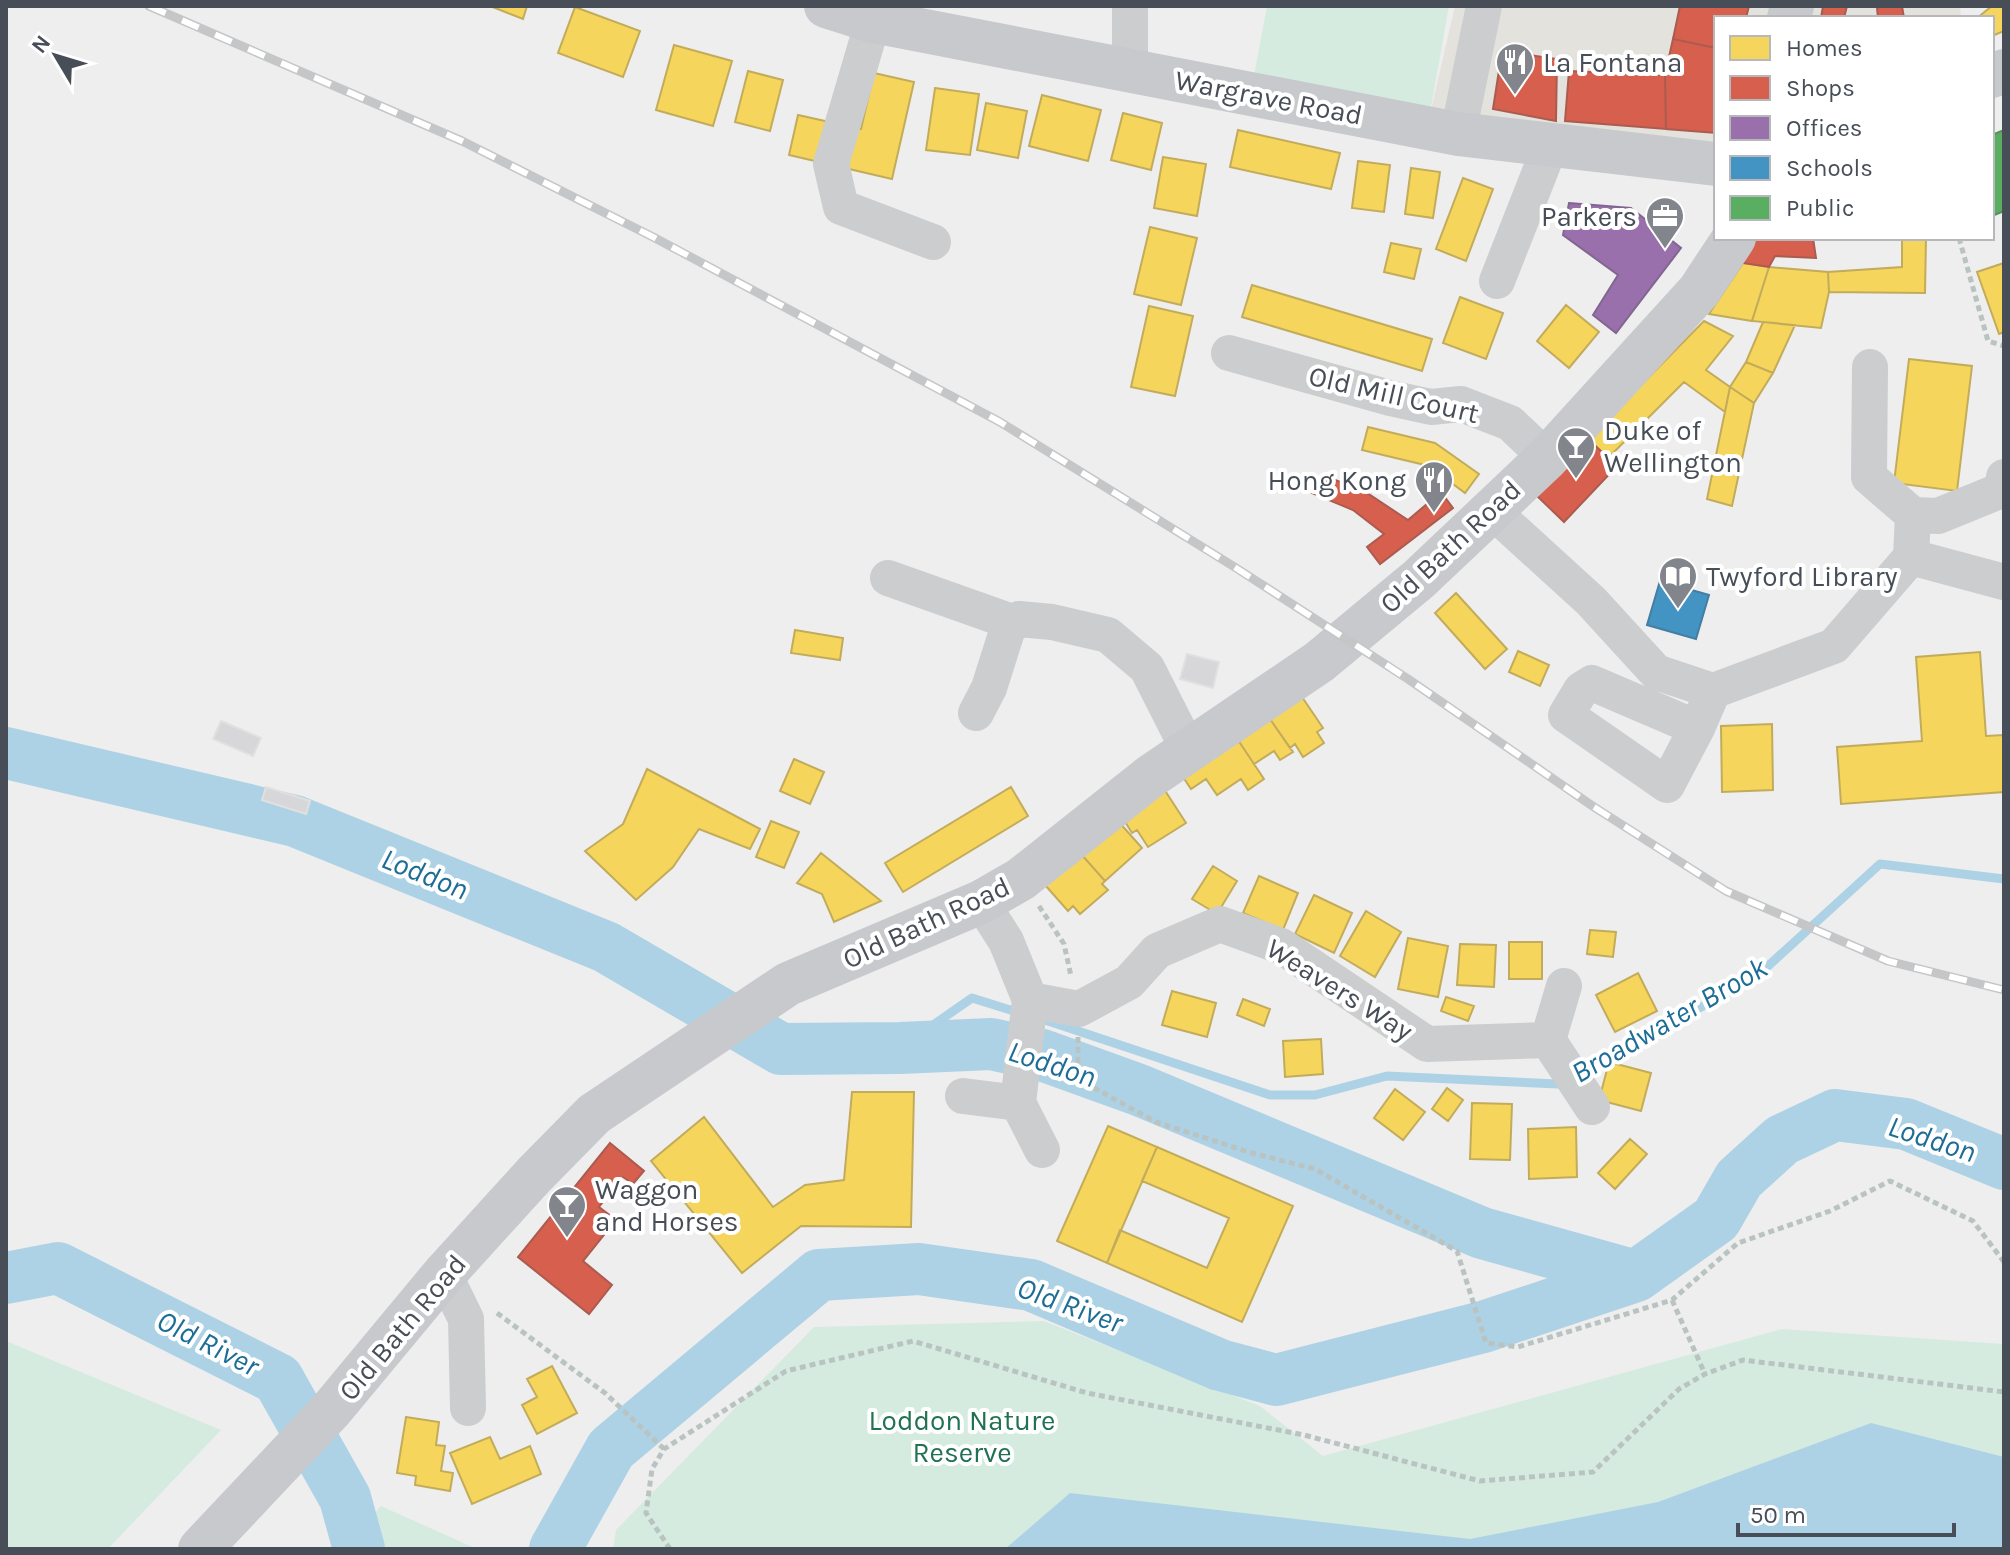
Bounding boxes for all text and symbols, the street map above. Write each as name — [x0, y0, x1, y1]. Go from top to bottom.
north arrow — [16, 16, 96, 96]
legend — [1714, 16, 1994, 240]
text: N — [26, 30, 56, 59]
text: Homes — [1786, 34, 1863, 62]
restaurant icon: La Fontana — [1494, 41, 1536, 96]
place label: La Fontana — [1543, 46, 1683, 79]
street label: Wargrave Road — [1172, 63, 1365, 132]
text: Shops — [1786, 74, 1855, 102]
text: Offices — [1786, 114, 1862, 142]
text: Schools — [1786, 154, 1873, 182]
text: Public — [1786, 194, 1854, 222]
office icon: Parkers — [1644, 195, 1686, 250]
place label: Parkers — [1541, 200, 1637, 233]
street label: Old Mill Court — [1306, 359, 1482, 430]
place label: Duke of Wellington — [1604, 414, 1742, 479]
bar icon: Duke of Wellington — [1555, 425, 1597, 480]
restaurant icon: Hong Kong — [1413, 459, 1455, 514]
place label: Hong Kong — [1268, 464, 1406, 497]
street label: Old Bath Road — [1373, 473, 1528, 620]
library icon: Twyford Library — [1657, 555, 1699, 610]
place label: Twyford Library — [1706, 560, 1898, 593]
water label: Loddon — [376, 840, 474, 908]
street label: Old Bath Road — [837, 869, 1015, 976]
street label: Weavers Way — [1260, 931, 1419, 1048]
water label: Broadwater Brook — [1565, 949, 1774, 1091]
water label: Loddon — [1003, 1033, 1101, 1095]
water label: Loddon — [1883, 1108, 1981, 1170]
place label: Waggon and Horses — [595, 1173, 739, 1238]
bar icon: Waggon and Horses — [546, 1184, 588, 1239]
street label: Old Bath Road — [332, 1248, 473, 1407]
water label: Old River — [1012, 1269, 1129, 1341]
water label: Old River — [151, 1302, 267, 1385]
park label: Loddon Nature Reserve — [869, 1404, 1055, 1469]
scale bar — [1738, 1487, 1954, 1537]
text: 50 m — [1750, 1501, 1806, 1529]

